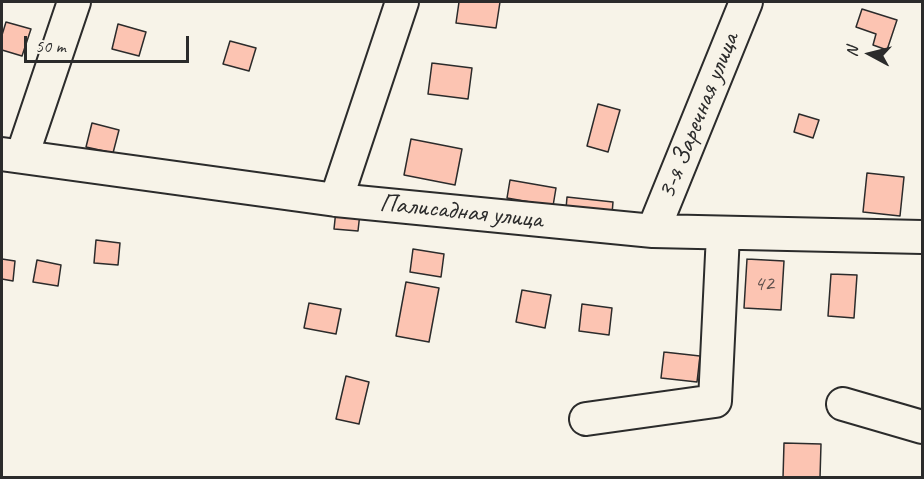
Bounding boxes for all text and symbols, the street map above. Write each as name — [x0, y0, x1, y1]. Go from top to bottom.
scale bar — [27, 24, 192, 62]
north arrow — [840, 24, 900, 84]
street label: 3-я Заречная улица — [652, 28, 746, 204]
text: 50 m — [35, 35, 66, 57]
text: N — [842, 46, 863, 58]
street label: Палисадная улица — [378, 188, 544, 236]
house number: 42 — [754, 271, 774, 297]

